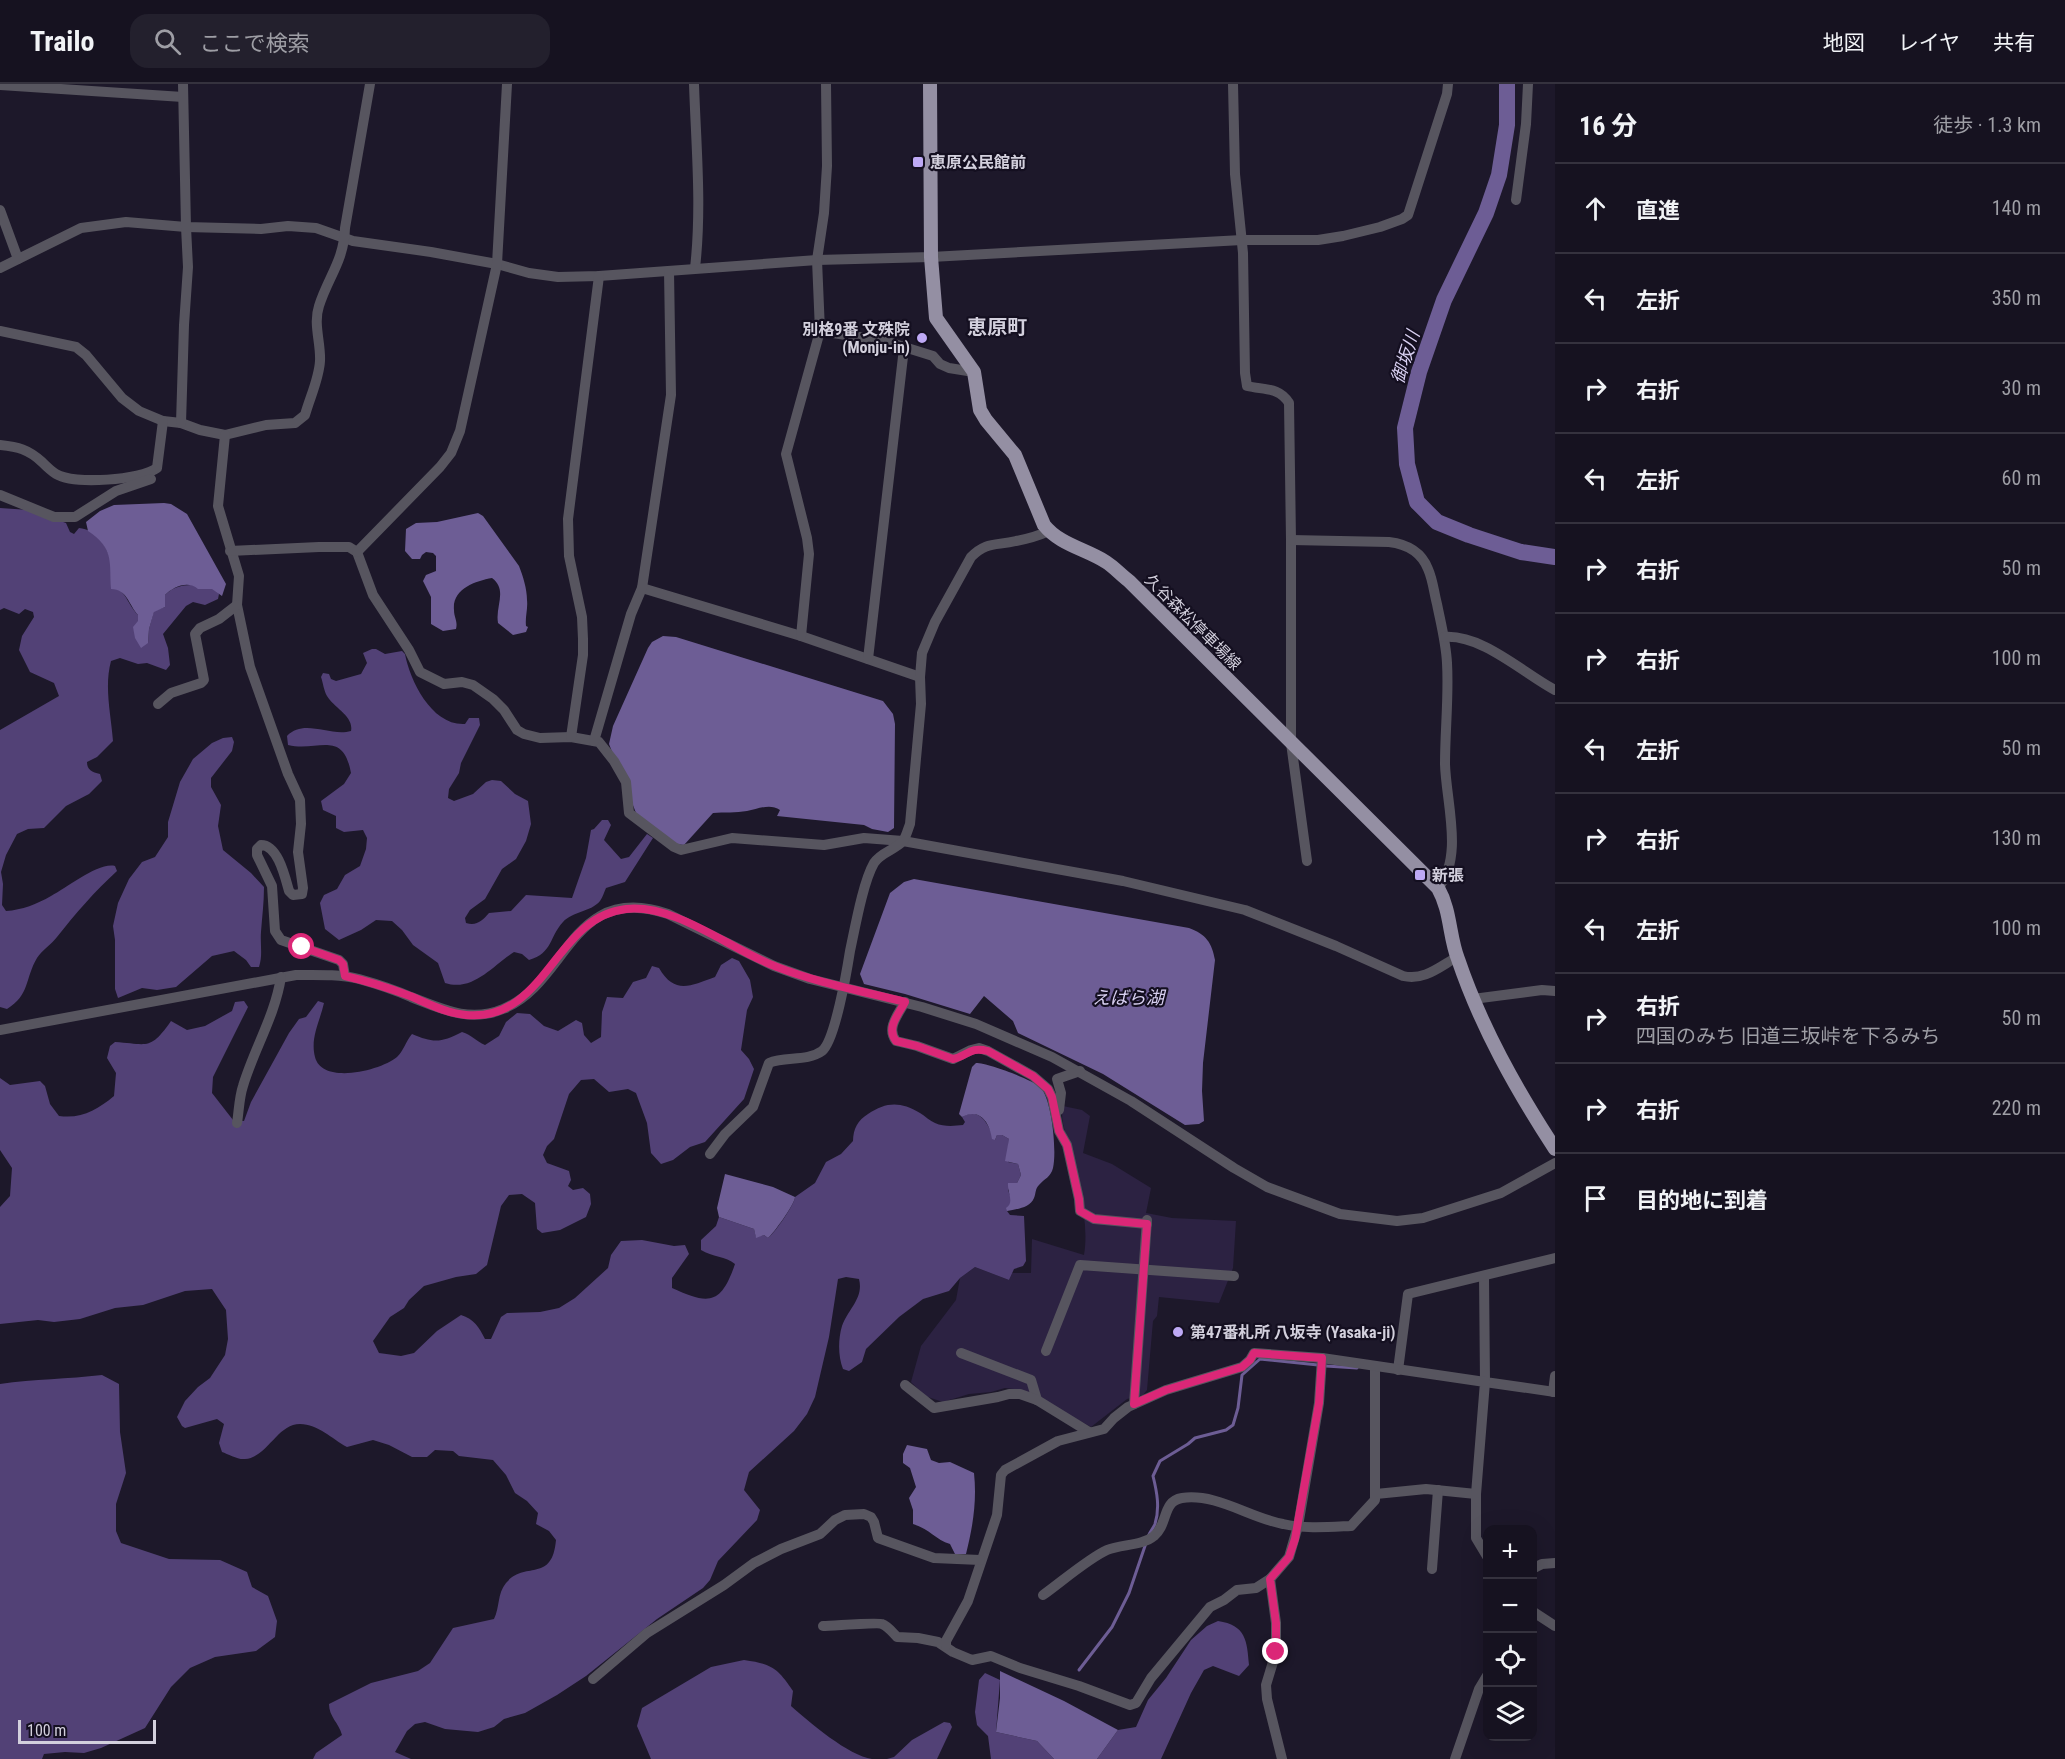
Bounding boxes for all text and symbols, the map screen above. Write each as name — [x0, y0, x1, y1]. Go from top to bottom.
search box — [130, 14, 550, 68]
text: Trailo — [30, 25, 94, 58]
icon: search — [151, 25, 184, 58]
text: ここで検索 — [199, 31, 309, 56]
text: 地図 — [1823, 31, 1865, 55]
text: レイヤ — [1898, 31, 1960, 55]
text: 共有 — [1993, 31, 2035, 55]
text: 16 分 — [1579, 111, 1637, 141]
text: 徒歩 · 1.3 km — [1933, 113, 2041, 137]
place label: 恵原公民館前 — [930, 153, 1026, 172]
marker: 恵原公民館前 — [911, 155, 925, 169]
icon: ahead — [1579, 192, 1612, 225]
text: 140 m — [1992, 196, 2041, 220]
text: 直進 — [1636, 198, 1680, 223]
icon: left — [1579, 282, 1612, 315]
text: 350 m — [1992, 286, 2041, 310]
text: 左折 — [1636, 288, 1680, 313]
district label: 恵原町 — [967, 315, 1027, 339]
place label: 別格9番 文殊院 (Monju-in) — [802, 320, 910, 357]
water label: 御坂川 — [1387, 326, 1424, 386]
marker: 別格9番 文殊院 (Monju-in) — [915, 331, 929, 345]
icon: right — [1579, 372, 1612, 405]
text: 30 m — [2002, 376, 2041, 400]
text: 右折 — [1636, 378, 1680, 403]
icon: left — [1579, 462, 1612, 495]
text: 60 m — [2002, 466, 2041, 490]
text: 左折 — [1636, 468, 1680, 493]
icon: right — [1579, 552, 1612, 585]
text: 50 m — [2002, 556, 2041, 580]
text: 右折 — [1636, 558, 1680, 583]
street label: 久谷森松停車場線 — [1141, 570, 1245, 674]
icon: right — [1579, 642, 1612, 675]
text: 100 m — [1992, 646, 2041, 670]
text: 右折 — [1636, 648, 1680, 673]
icon: left — [1579, 732, 1612, 765]
text: 50 m — [2002, 736, 2041, 760]
text: 左折 — [1636, 738, 1680, 763]
icon: right — [1579, 822, 1612, 855]
text: 130 m — [1992, 826, 2041, 850]
text: 右折 — [1636, 828, 1680, 853]
place label: 新張 — [1432, 866, 1464, 885]
marker: 新張 — [1413, 868, 1427, 882]
icon: left — [1579, 912, 1612, 945]
text: 100 m — [1992, 916, 2041, 940]
text: 左折 — [1636, 918, 1680, 943]
route start — [288, 933, 314, 959]
water label: えばら湖 — [1092, 987, 1167, 1008]
text: 右折 — [1636, 994, 1680, 1019]
icon: right — [1579, 1002, 1612, 1035]
text: 50 m — [2002, 1006, 2041, 1030]
text: 四国のみち 旧道三坂峠を下るみち — [1636, 1024, 1941, 1048]
icon: right — [1579, 1092, 1612, 1125]
text: 220 m — [1992, 1096, 2041, 1120]
text: 右折 — [1636, 1098, 1680, 1123]
icon: arrive — [1579, 1182, 1612, 1215]
text: 目的地に到着 — [1636, 1188, 1768, 1213]
place label: 第47番札所 八坂寺 (Yasaka-ji) — [1190, 1323, 1395, 1342]
marker: 第47番札所 八坂寺 (Yasaka-ji) — [1171, 1325, 1185, 1339]
map controls — [1483, 1525, 1537, 1741]
button: + — [1483, 1525, 1537, 1579]
button: − — [1483, 1579, 1537, 1633]
button: locate — [1483, 1633, 1537, 1687]
route end — [1262, 1638, 1288, 1664]
button: layers — [1483, 1687, 1537, 1741]
scale bar — [18, 1717, 156, 1744]
text: 100 m — [27, 1721, 66, 1740]

